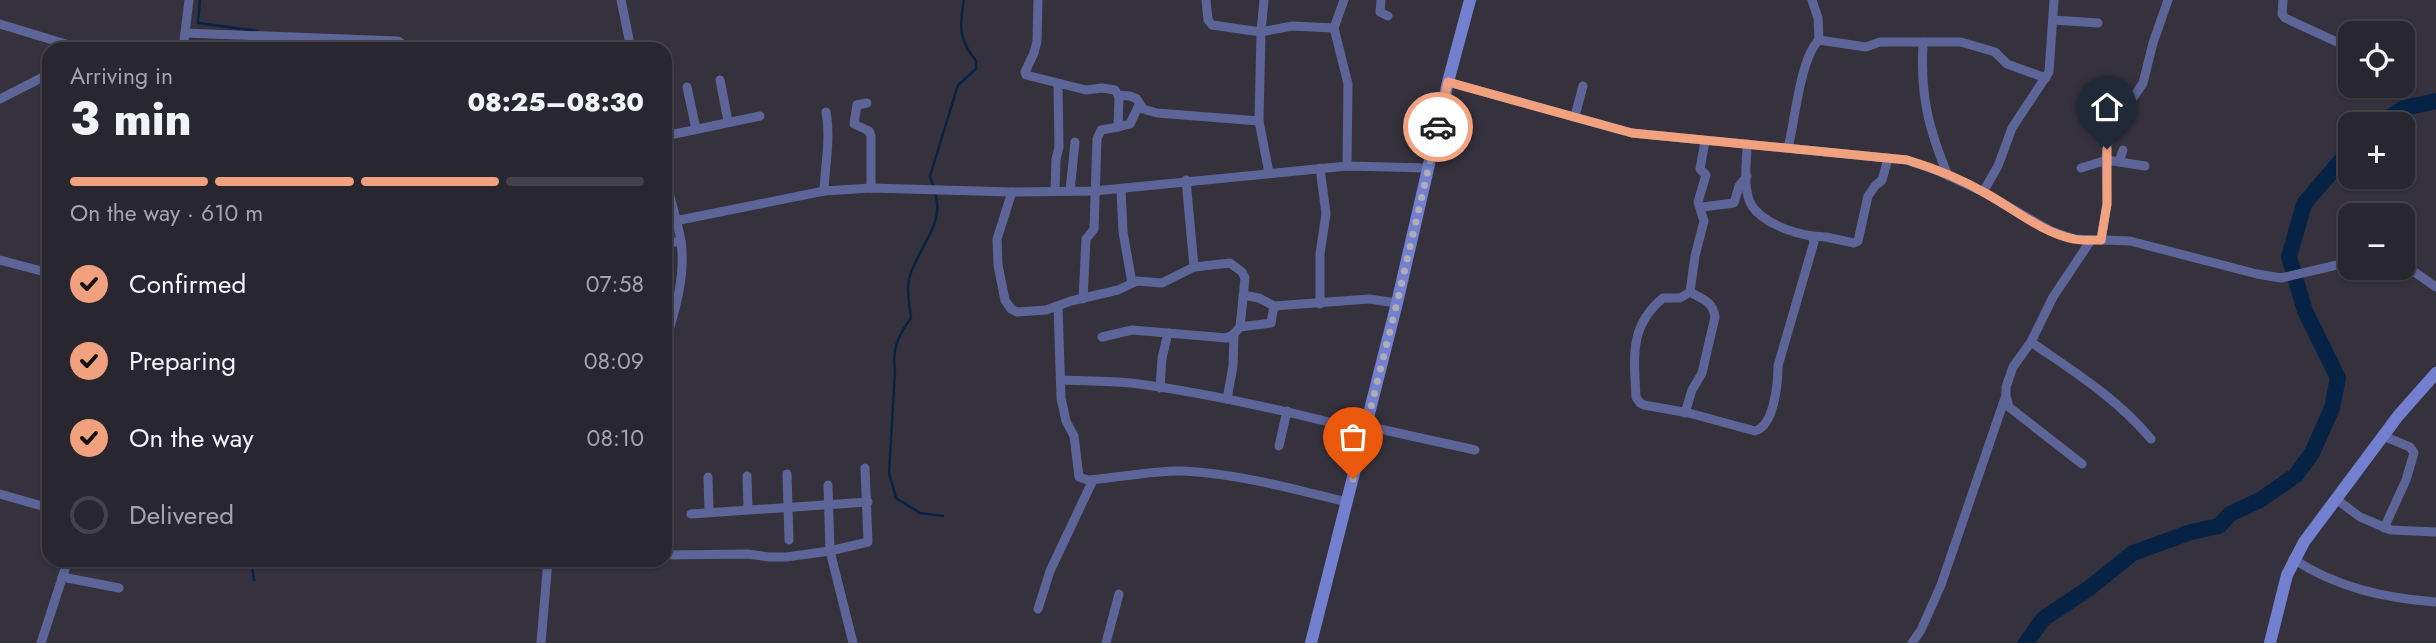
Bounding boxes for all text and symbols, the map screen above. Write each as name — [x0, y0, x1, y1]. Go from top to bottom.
map controls — [2338, 21, 2415, 280]
button: locate — [2338, 21, 2415, 98]
text: Arriving in — [70, 59, 173, 93]
pin — [2077, 77, 2137, 149]
text: 08:25–08:30 — [467, 83, 644, 121]
text: 3 min — [70, 86, 192, 152]
icon: home — [2088, 88, 2126, 126]
courier — [1403, 92, 1473, 162]
icon: car — [1419, 108, 1457, 146]
button: + — [2338, 112, 2415, 189]
text: On the way · 610 m — [70, 196, 263, 230]
button: − — [2338, 203, 2415, 280]
icon: check — [70, 265, 108, 303]
text: Confirmed — [129, 265, 246, 303]
text: 07:58 — [586, 267, 644, 301]
icon: check — [70, 342, 108, 380]
text: Preparing — [129, 342, 236, 380]
text: 08:09 — [584, 344, 644, 378]
pin — [1323, 407, 1383, 479]
icon: bag — [1334, 418, 1372, 456]
icon: check — [70, 419, 108, 457]
text: On the way — [129, 419, 254, 457]
text: 08:10 — [587, 421, 644, 455]
text: Delivered — [129, 496, 234, 534]

